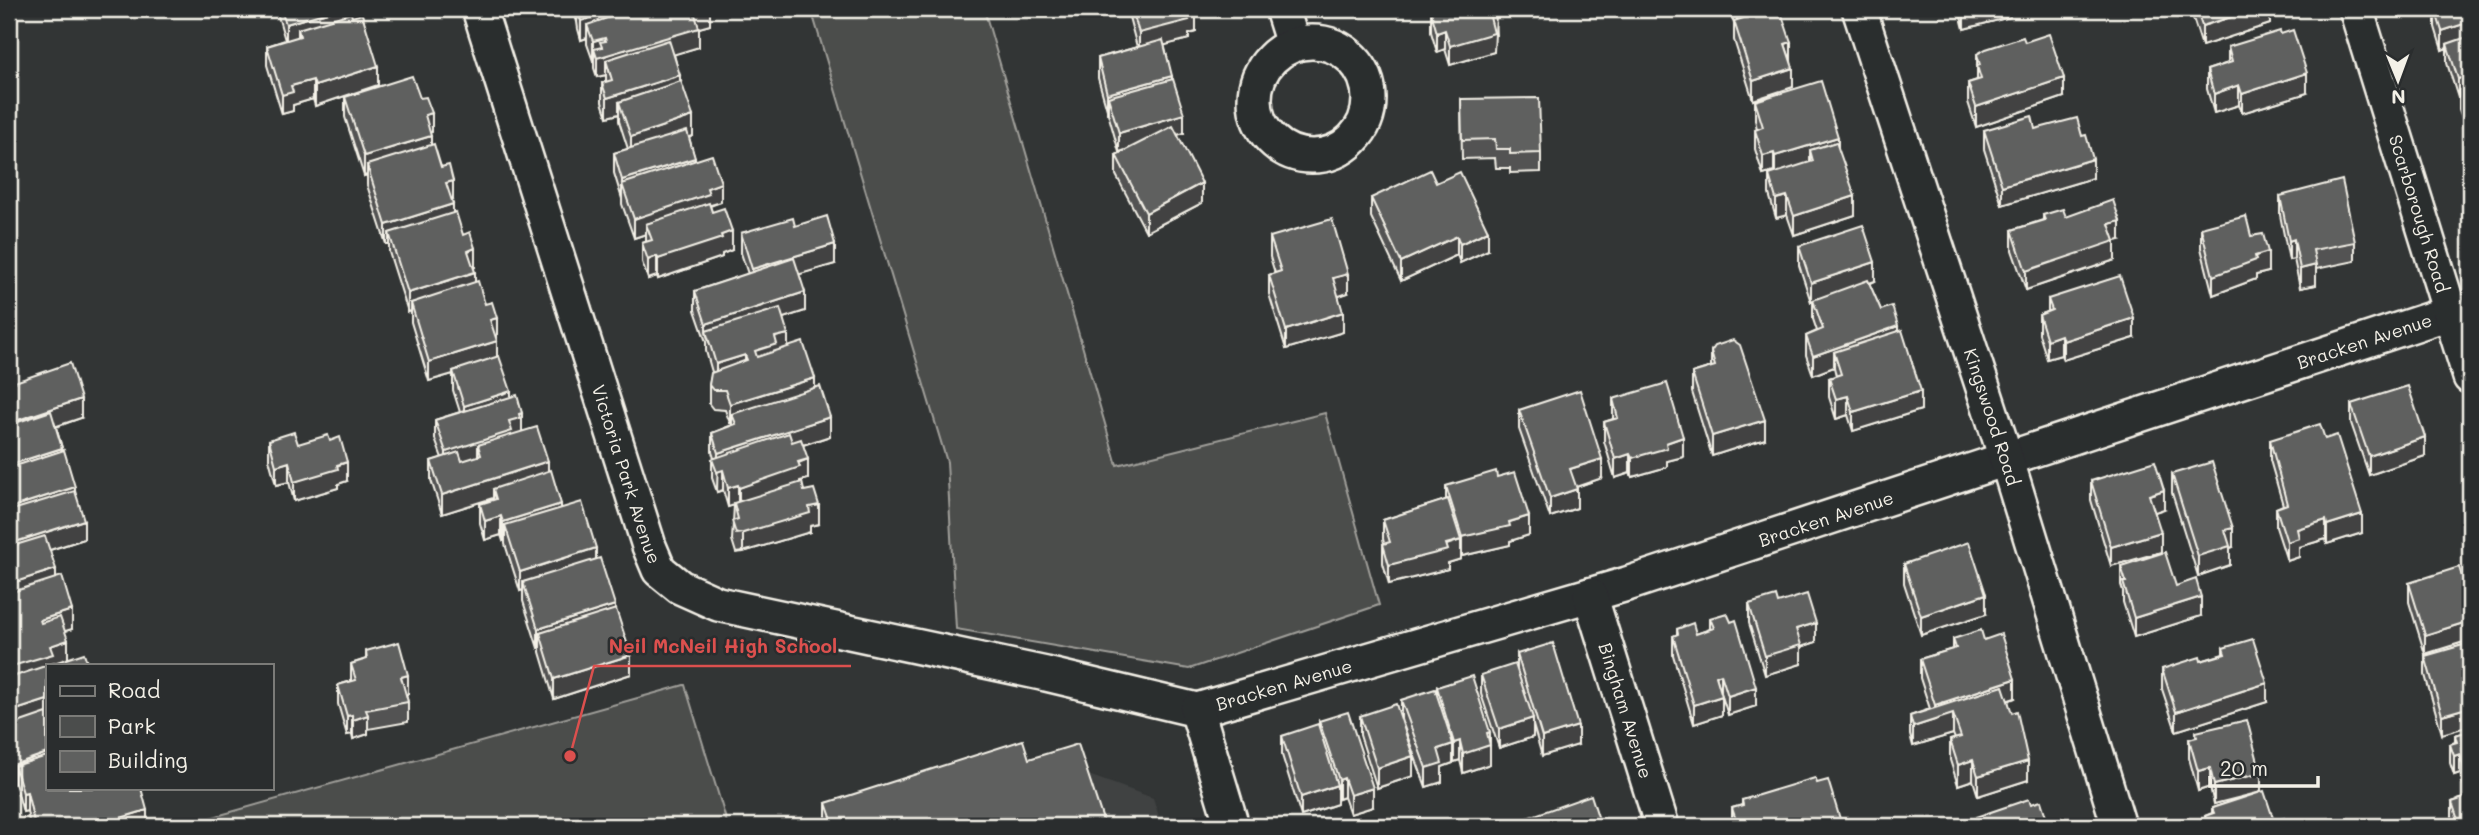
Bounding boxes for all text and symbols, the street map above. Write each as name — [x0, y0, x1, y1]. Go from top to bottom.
north arrow — [2364, 46, 2434, 116]
text: N — [2391, 85, 2406, 110]
street label: Scarborough Road — [2384, 132, 2455, 295]
street label: Bracken Avenue — [2294, 307, 2435, 374]
street label: Kingswood Road — [1959, 345, 2026, 488]
street label: Victoria Park Avenue — [587, 382, 667, 567]
street label: Bracken Avenue — [1755, 485, 1897, 552]
callout: Neil McNeil High School — [594, 626, 851, 666]
text: Neil McNeil High School — [609, 633, 837, 658]
street label: Bingham Avenue — [1594, 640, 1658, 781]
street label: Bracken Avenue — [1213, 653, 1355, 716]
legend — [46, 664, 273, 790]
text: Road — [108, 676, 160, 703]
text: Park — [108, 712, 156, 739]
scale bar — [2210, 744, 2318, 788]
text: Building — [108, 746, 188, 773]
text: 20 m — [2220, 754, 2268, 781]

